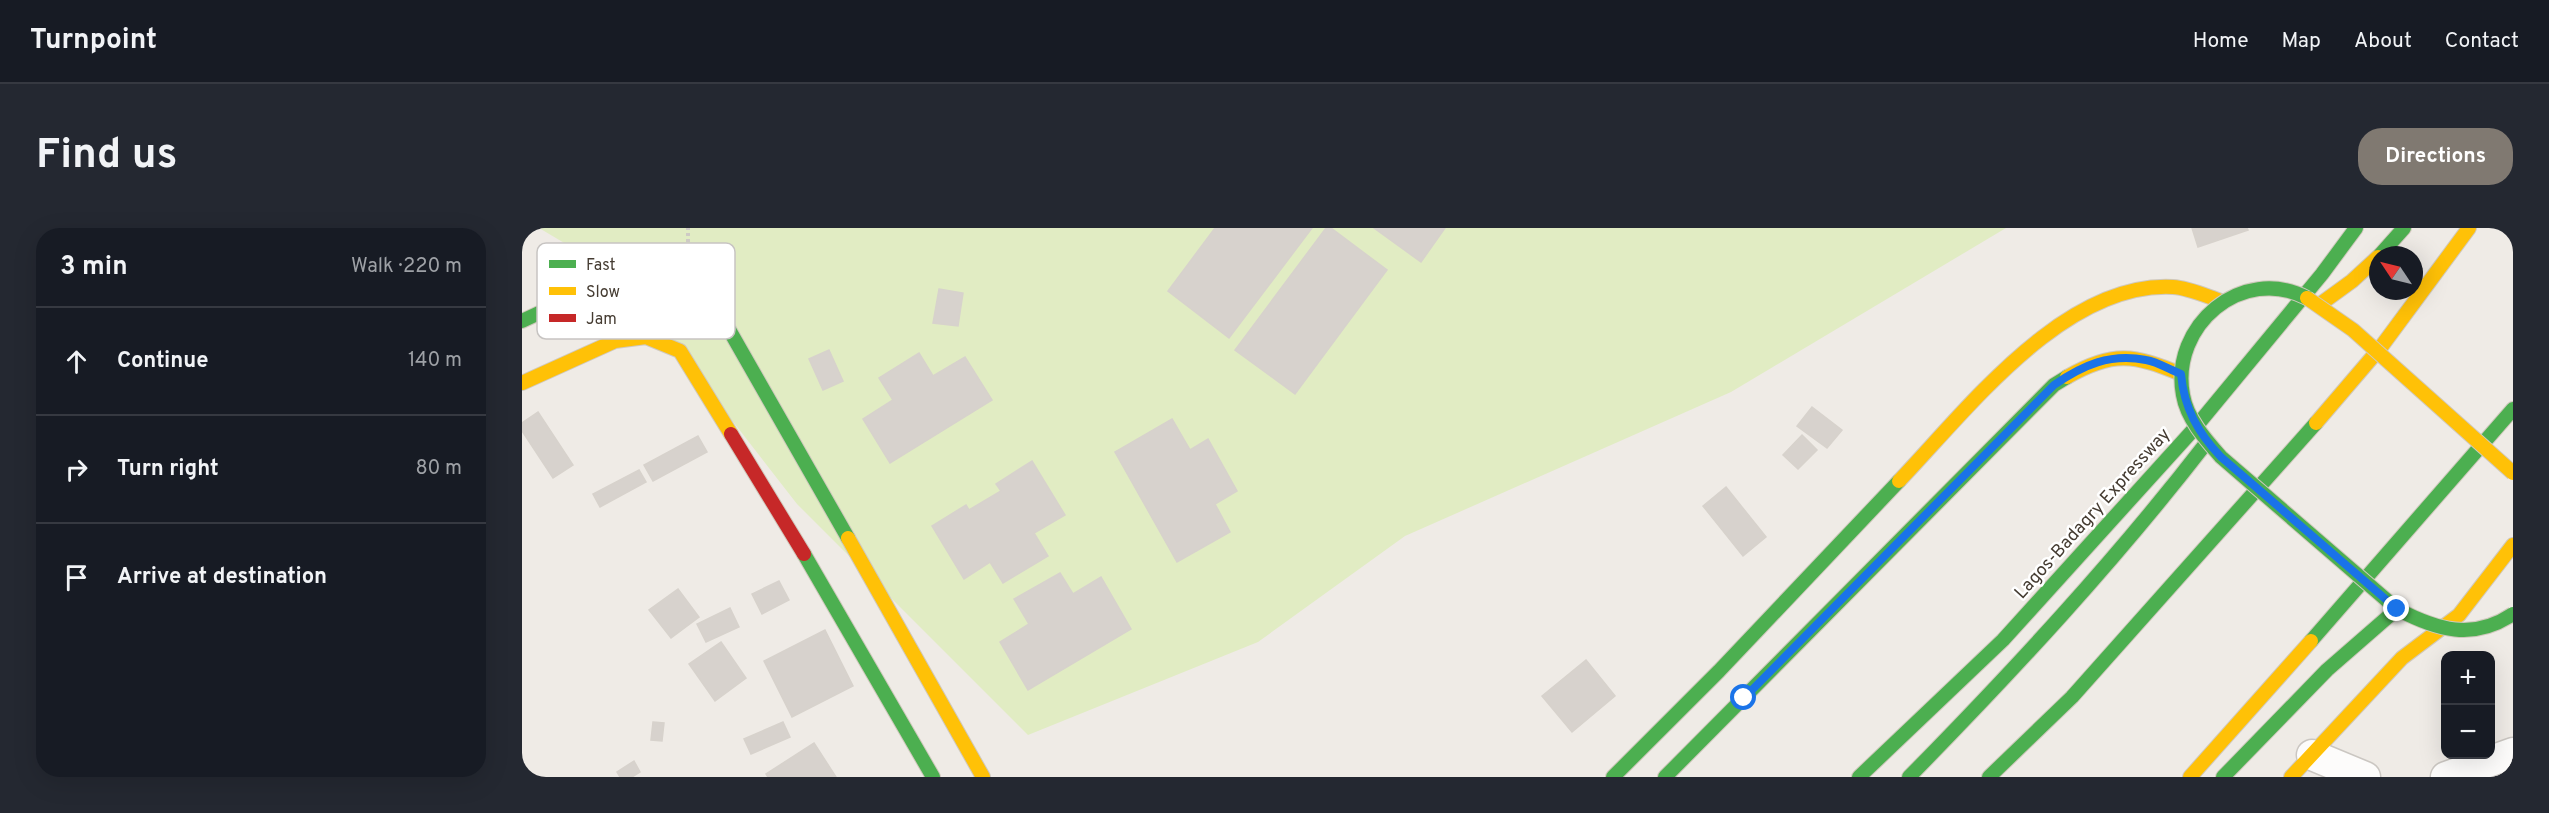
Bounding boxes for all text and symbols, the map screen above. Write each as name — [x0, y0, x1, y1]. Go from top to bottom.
text: Turnpoint — [30, 23, 157, 59]
text: Home — [2193, 28, 2249, 55]
text: Map — [2282, 28, 2321, 55]
text: About — [2354, 28, 2412, 55]
text: Contact — [2445, 28, 2519, 55]
button: Directions — [2358, 128, 2513, 185]
text: Find us — [36, 130, 177, 183]
legend — [537, 243, 735, 339]
north arrow — [2369, 246, 2423, 300]
text: 3 min — [60, 251, 128, 284]
text: Walk · 220 m — [351, 254, 462, 280]
text: Fast — [586, 256, 616, 276]
text: Slow — [586, 283, 620, 303]
text: Jam — [586, 310, 617, 330]
icon: ahead — [60, 345, 93, 378]
text: Continue — [117, 348, 208, 375]
text: 140 m — [408, 348, 462, 374]
street label: Lagos-Badagry Expressway — [2010, 424, 2176, 604]
icon: right — [60, 453, 93, 486]
text: Turn right — [117, 456, 219, 483]
text: 80 m — [416, 456, 462, 482]
icon: arrive — [60, 561, 93, 594]
text: Arrive at destination — [117, 564, 327, 591]
route end — [2383, 595, 2409, 621]
map controls — [2441, 651, 2495, 759]
button: + — [2441, 651, 2495, 705]
route start — [1730, 684, 1756, 710]
button: − — [2441, 705, 2495, 759]

